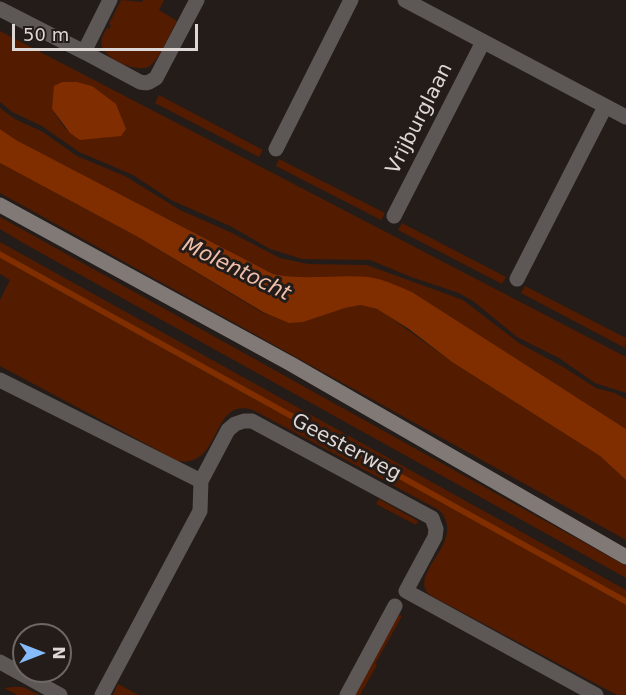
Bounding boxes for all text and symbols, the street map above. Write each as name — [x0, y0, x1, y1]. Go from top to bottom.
scale bar — [15, 12, 201, 50]
text: 50 m — [23, 24, 69, 45]
street label: Vrijburglaan — [382, 59, 458, 179]
water label: Molentocht — [178, 233, 294, 307]
street label: Geesterweg — [287, 409, 405, 487]
north arrow — [12, 623, 72, 683]
text: N — [49, 646, 68, 660]

